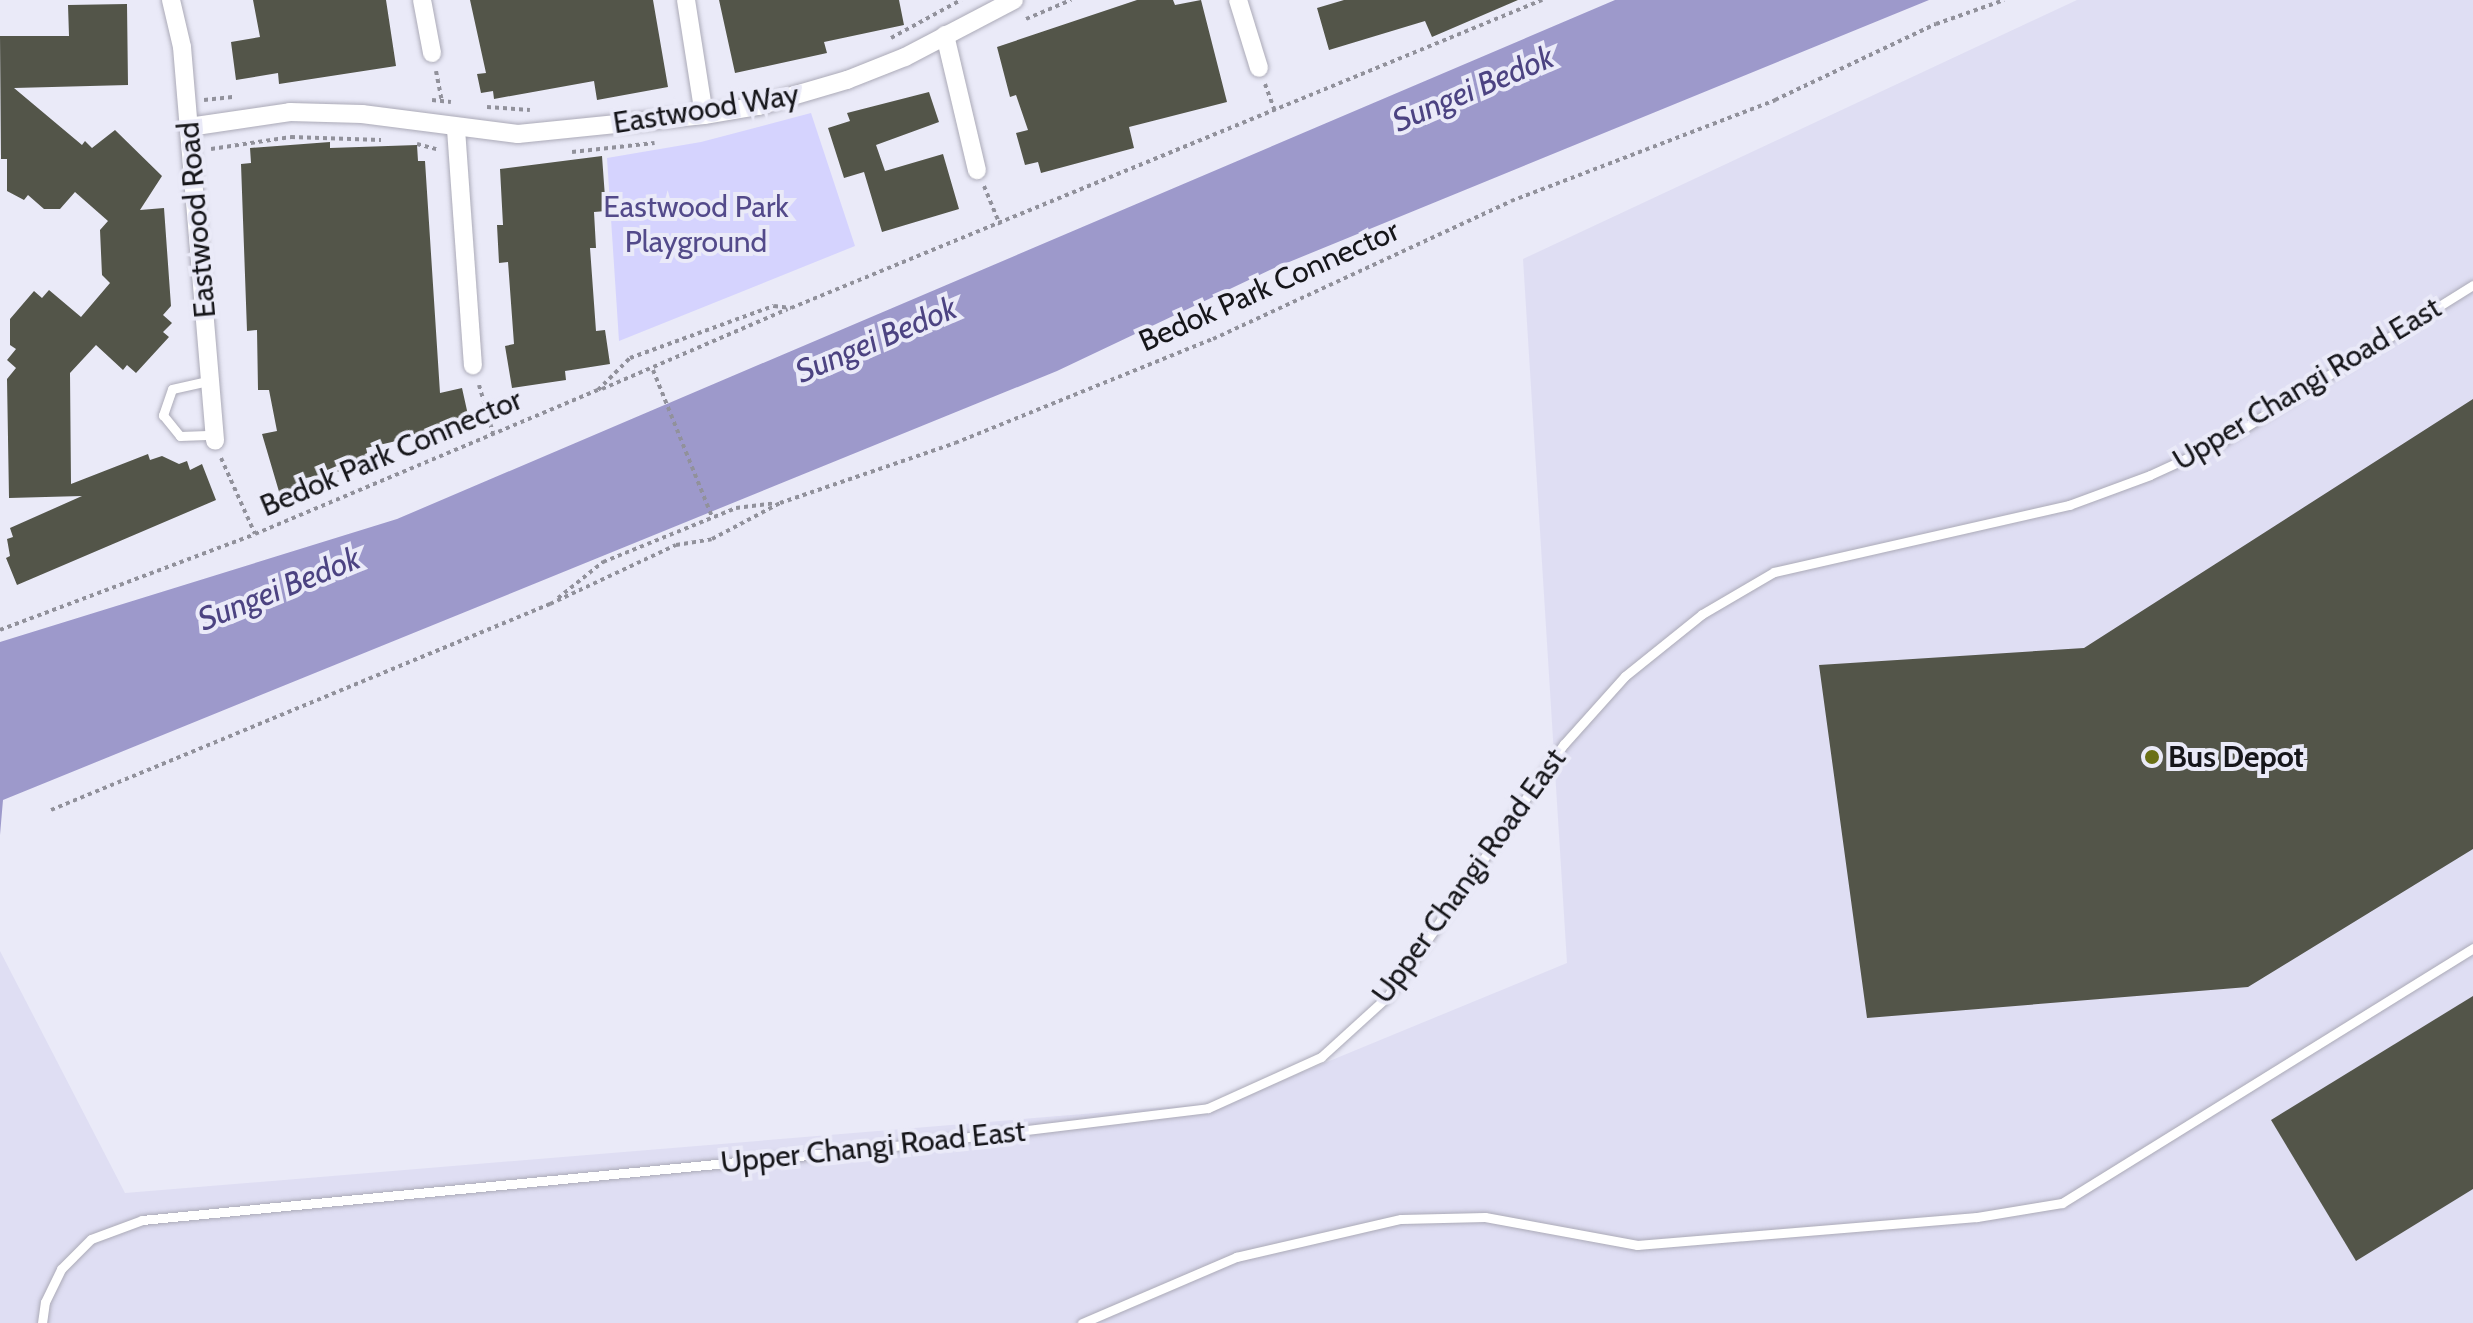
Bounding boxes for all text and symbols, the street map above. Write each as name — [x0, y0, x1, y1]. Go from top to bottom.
water label: Sungei Bedok — [1387, 38, 1559, 140]
street label: Eastwood Way — [610, 77, 802, 141]
street label: Eastwood Road — [171, 120, 223, 320]
park label: Eastwood Park Playground — [603, 189, 789, 260]
street label: Bedok Park Connector — [1134, 213, 1404, 359]
water label: Sungei Bedok — [790, 289, 962, 391]
street label: Upper Changi Road East — [2167, 290, 2447, 478]
street label: Bedok Park Connector — [255, 382, 527, 524]
water label: Sungei Bedok — [192, 539, 366, 639]
place label: Bus Depot — [2168, 739, 2304, 775]
street label: Upper Changi Road East — [1364, 742, 1574, 1010]
marker: Bus Depot — [2143, 748, 2161, 766]
street label: Upper Changi Road East — [719, 1113, 1027, 1181]

